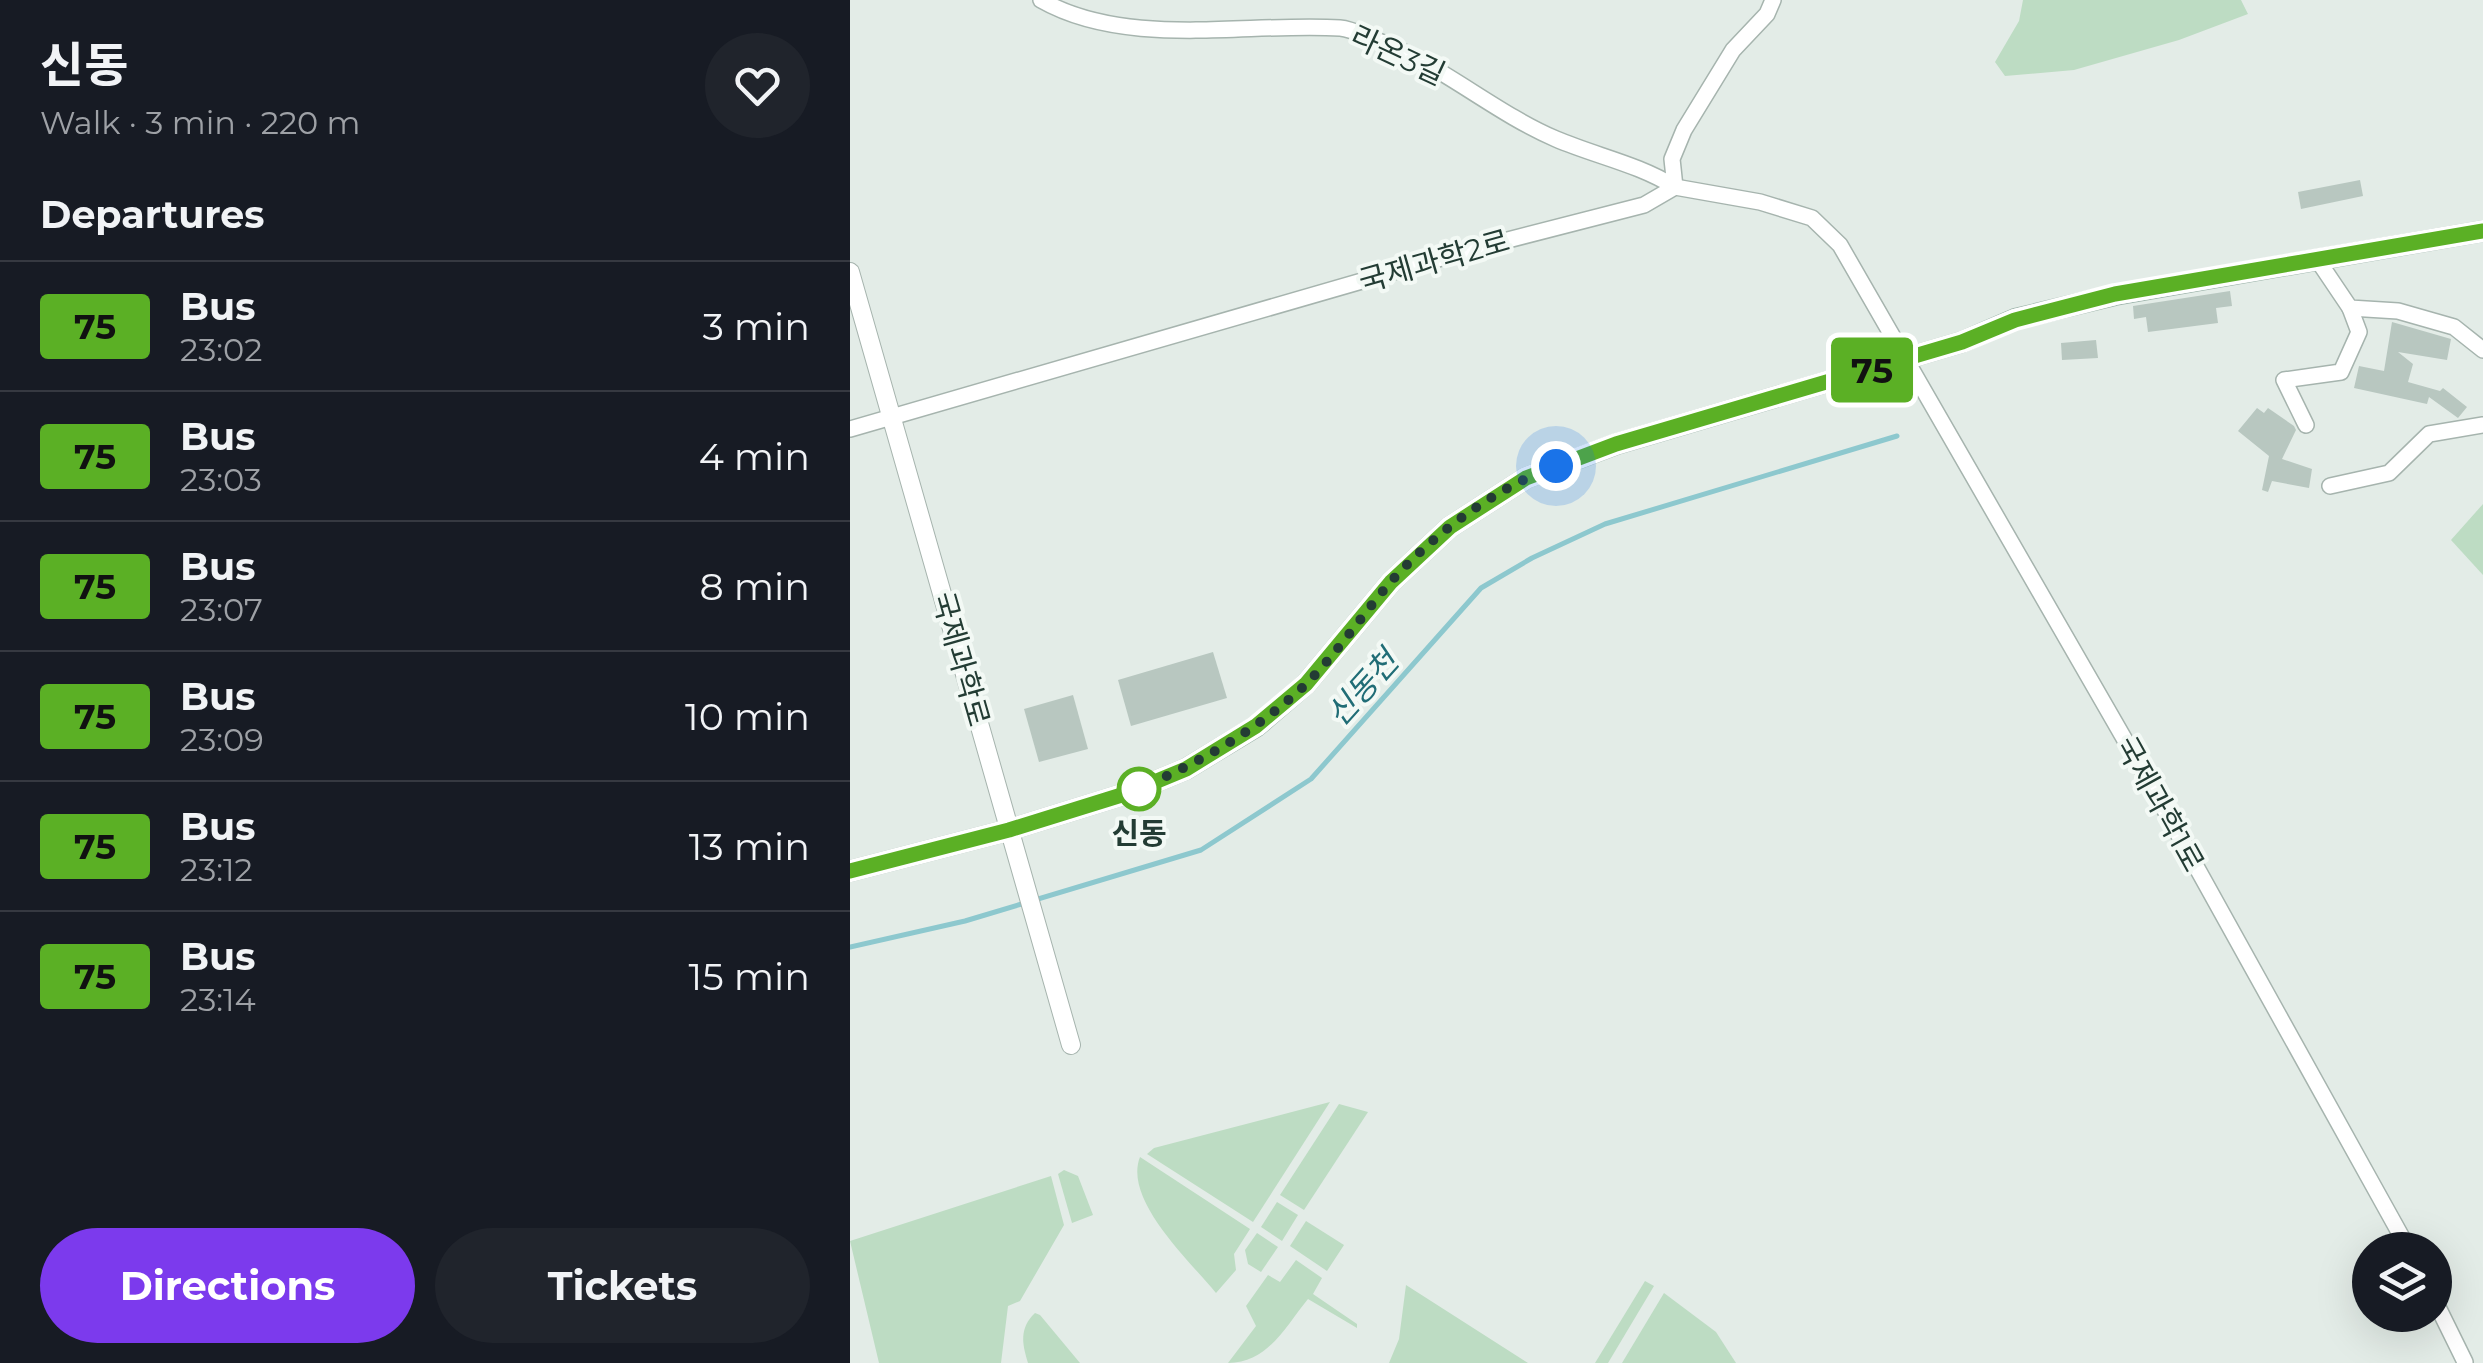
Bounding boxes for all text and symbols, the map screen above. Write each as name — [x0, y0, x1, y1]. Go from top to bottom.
street label: 라온3길 — [1345, 17, 1451, 93]
button: heart — [705, 33, 810, 138]
text: 신동 — [40, 36, 128, 94]
text: Walk · 3 min · 220 m — [40, 103, 361, 142]
text: Departures — [40, 191, 264, 238]
street label: 국제과학2로 — [1354, 222, 1514, 300]
text: Bus — [180, 283, 255, 330]
text: 3 min — [702, 303, 810, 350]
text: 75 — [74, 305, 116, 348]
text: 23:02 — [180, 330, 262, 369]
line badge: 75 — [1827, 338, 1917, 402]
text: 75 — [1851, 349, 1893, 392]
text: Bus — [180, 413, 255, 460]
text: 4 min — [699, 433, 810, 480]
text: 75 — [74, 435, 116, 478]
your location — [1531, 441, 1581, 491]
text: 23:03 — [180, 460, 262, 499]
text: Bus — [180, 543, 255, 590]
text: 8 min — [700, 563, 810, 610]
text: 75 — [74, 565, 116, 608]
street label: 국제과학로 — [924, 588, 998, 730]
text: 23:07 — [180, 590, 263, 629]
water label: 신동천 — [1318, 639, 1408, 734]
text: Bus — [180, 673, 255, 720]
text: 10 min — [685, 693, 810, 740]
text: 75 — [74, 695, 116, 738]
text: 23:09 — [180, 720, 264, 759]
street label: 국제과학1로 — [2108, 730, 2212, 878]
marker: 신동 — [1118, 768, 1160, 810]
text: Bus — [180, 803, 255, 850]
place label: 신동 — [1111, 815, 1167, 852]
text: 13 min — [689, 823, 810, 870]
text: 75 — [74, 825, 116, 868]
text: 23:12 — [180, 850, 253, 889]
text: Bus — [180, 933, 255, 980]
text: 15 min — [689, 953, 810, 1000]
text: 75 — [74, 955, 116, 998]
text: 23:14 — [180, 980, 256, 1019]
button: Directions — [40, 1228, 415, 1343]
button: Tickets — [435, 1228, 810, 1343]
map controls — [2352, 1232, 2452, 1332]
button: layers — [2352, 1232, 2452, 1332]

